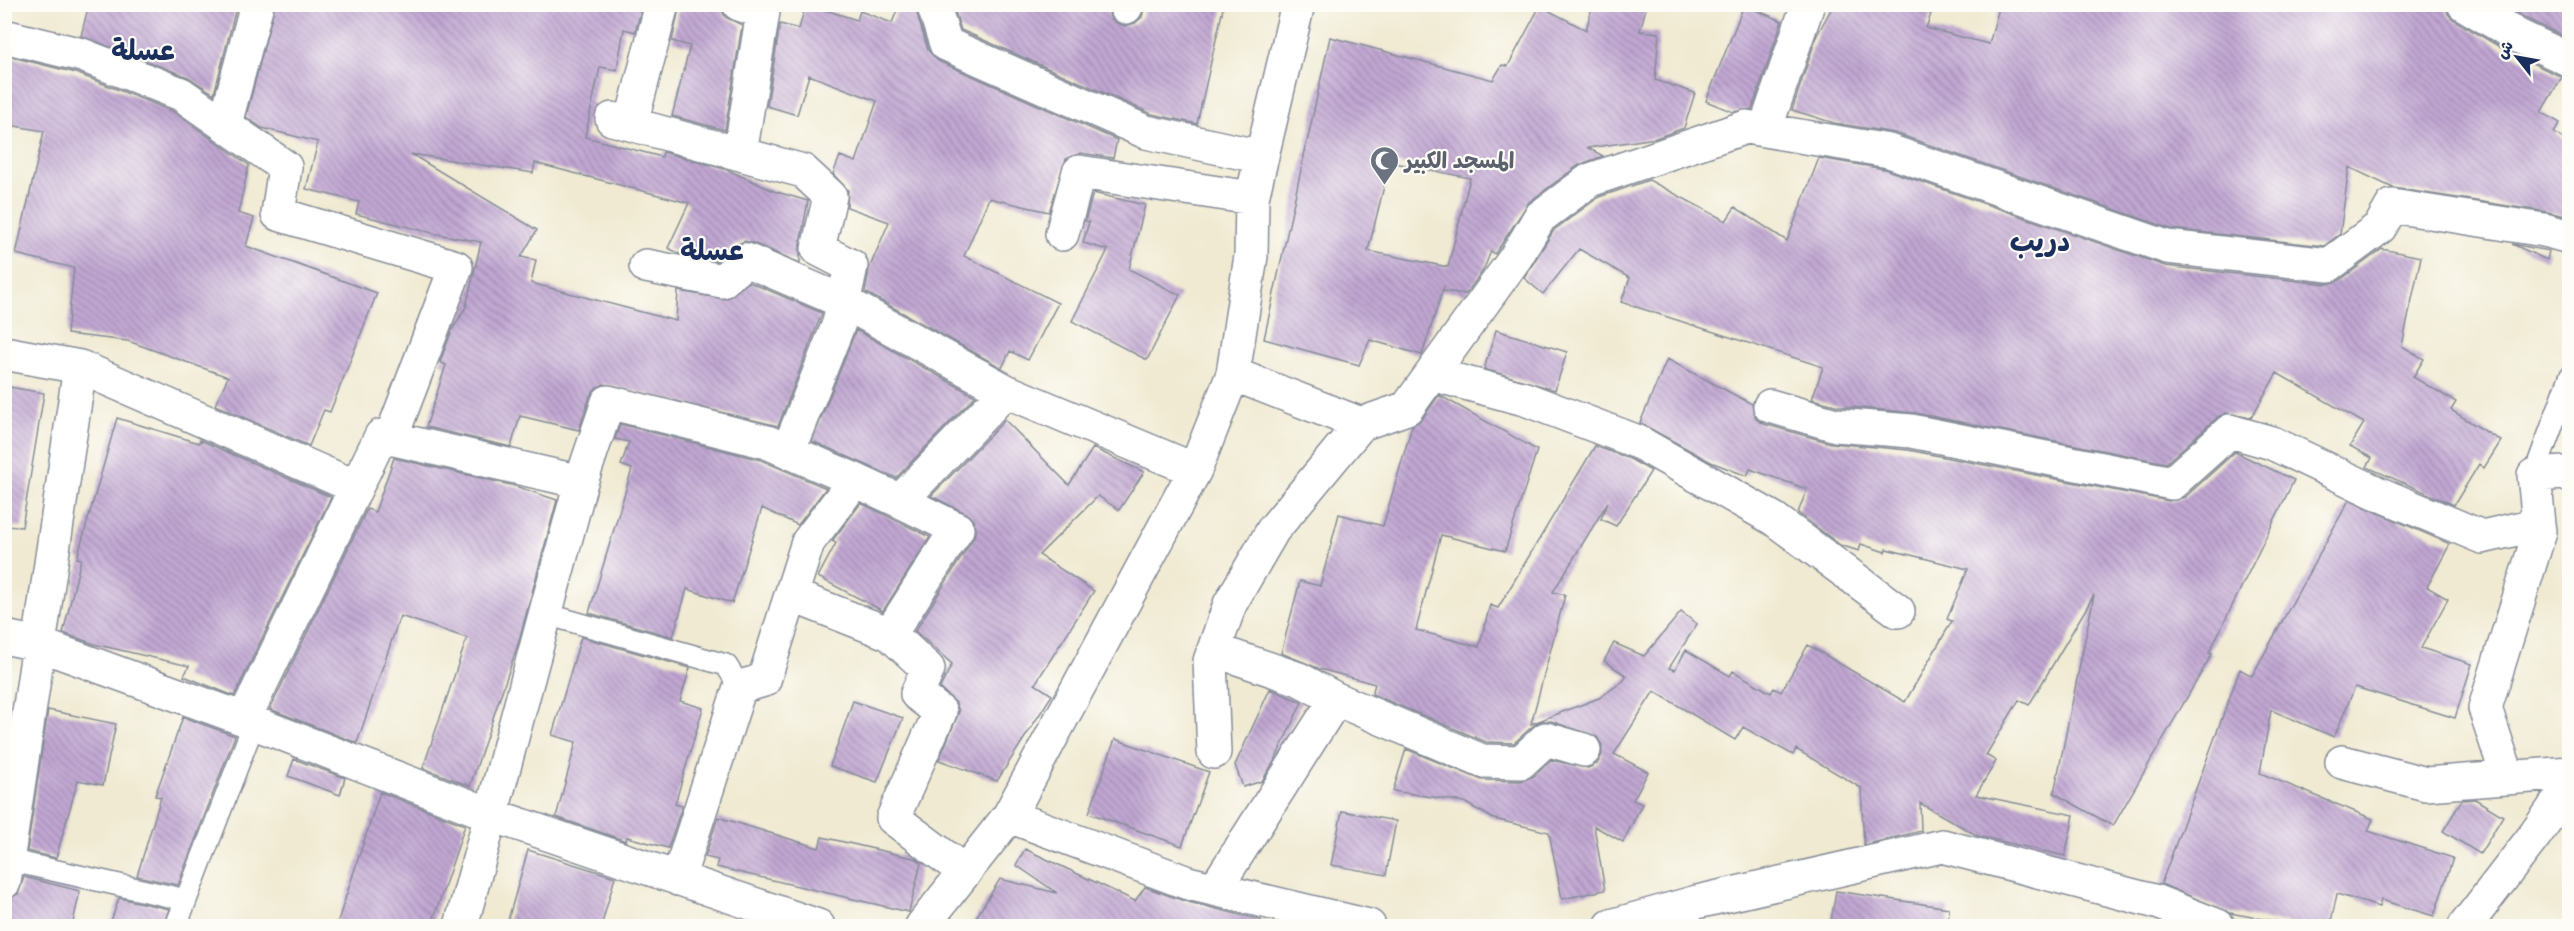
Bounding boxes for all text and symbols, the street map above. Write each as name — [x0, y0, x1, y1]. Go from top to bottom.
district label: عسلة — [111, 26, 175, 75]
north arrow — [2487, 27, 2547, 87]
text: ش — [2488, 35, 2522, 65]
place label: المسجد الكبير — [1403, 141, 1514, 180]
mosque icon: المسجد الكبير — [1368, 144, 1400, 186]
district label: دريب — [2010, 217, 2070, 266]
district label: عسلة — [680, 226, 744, 275]

